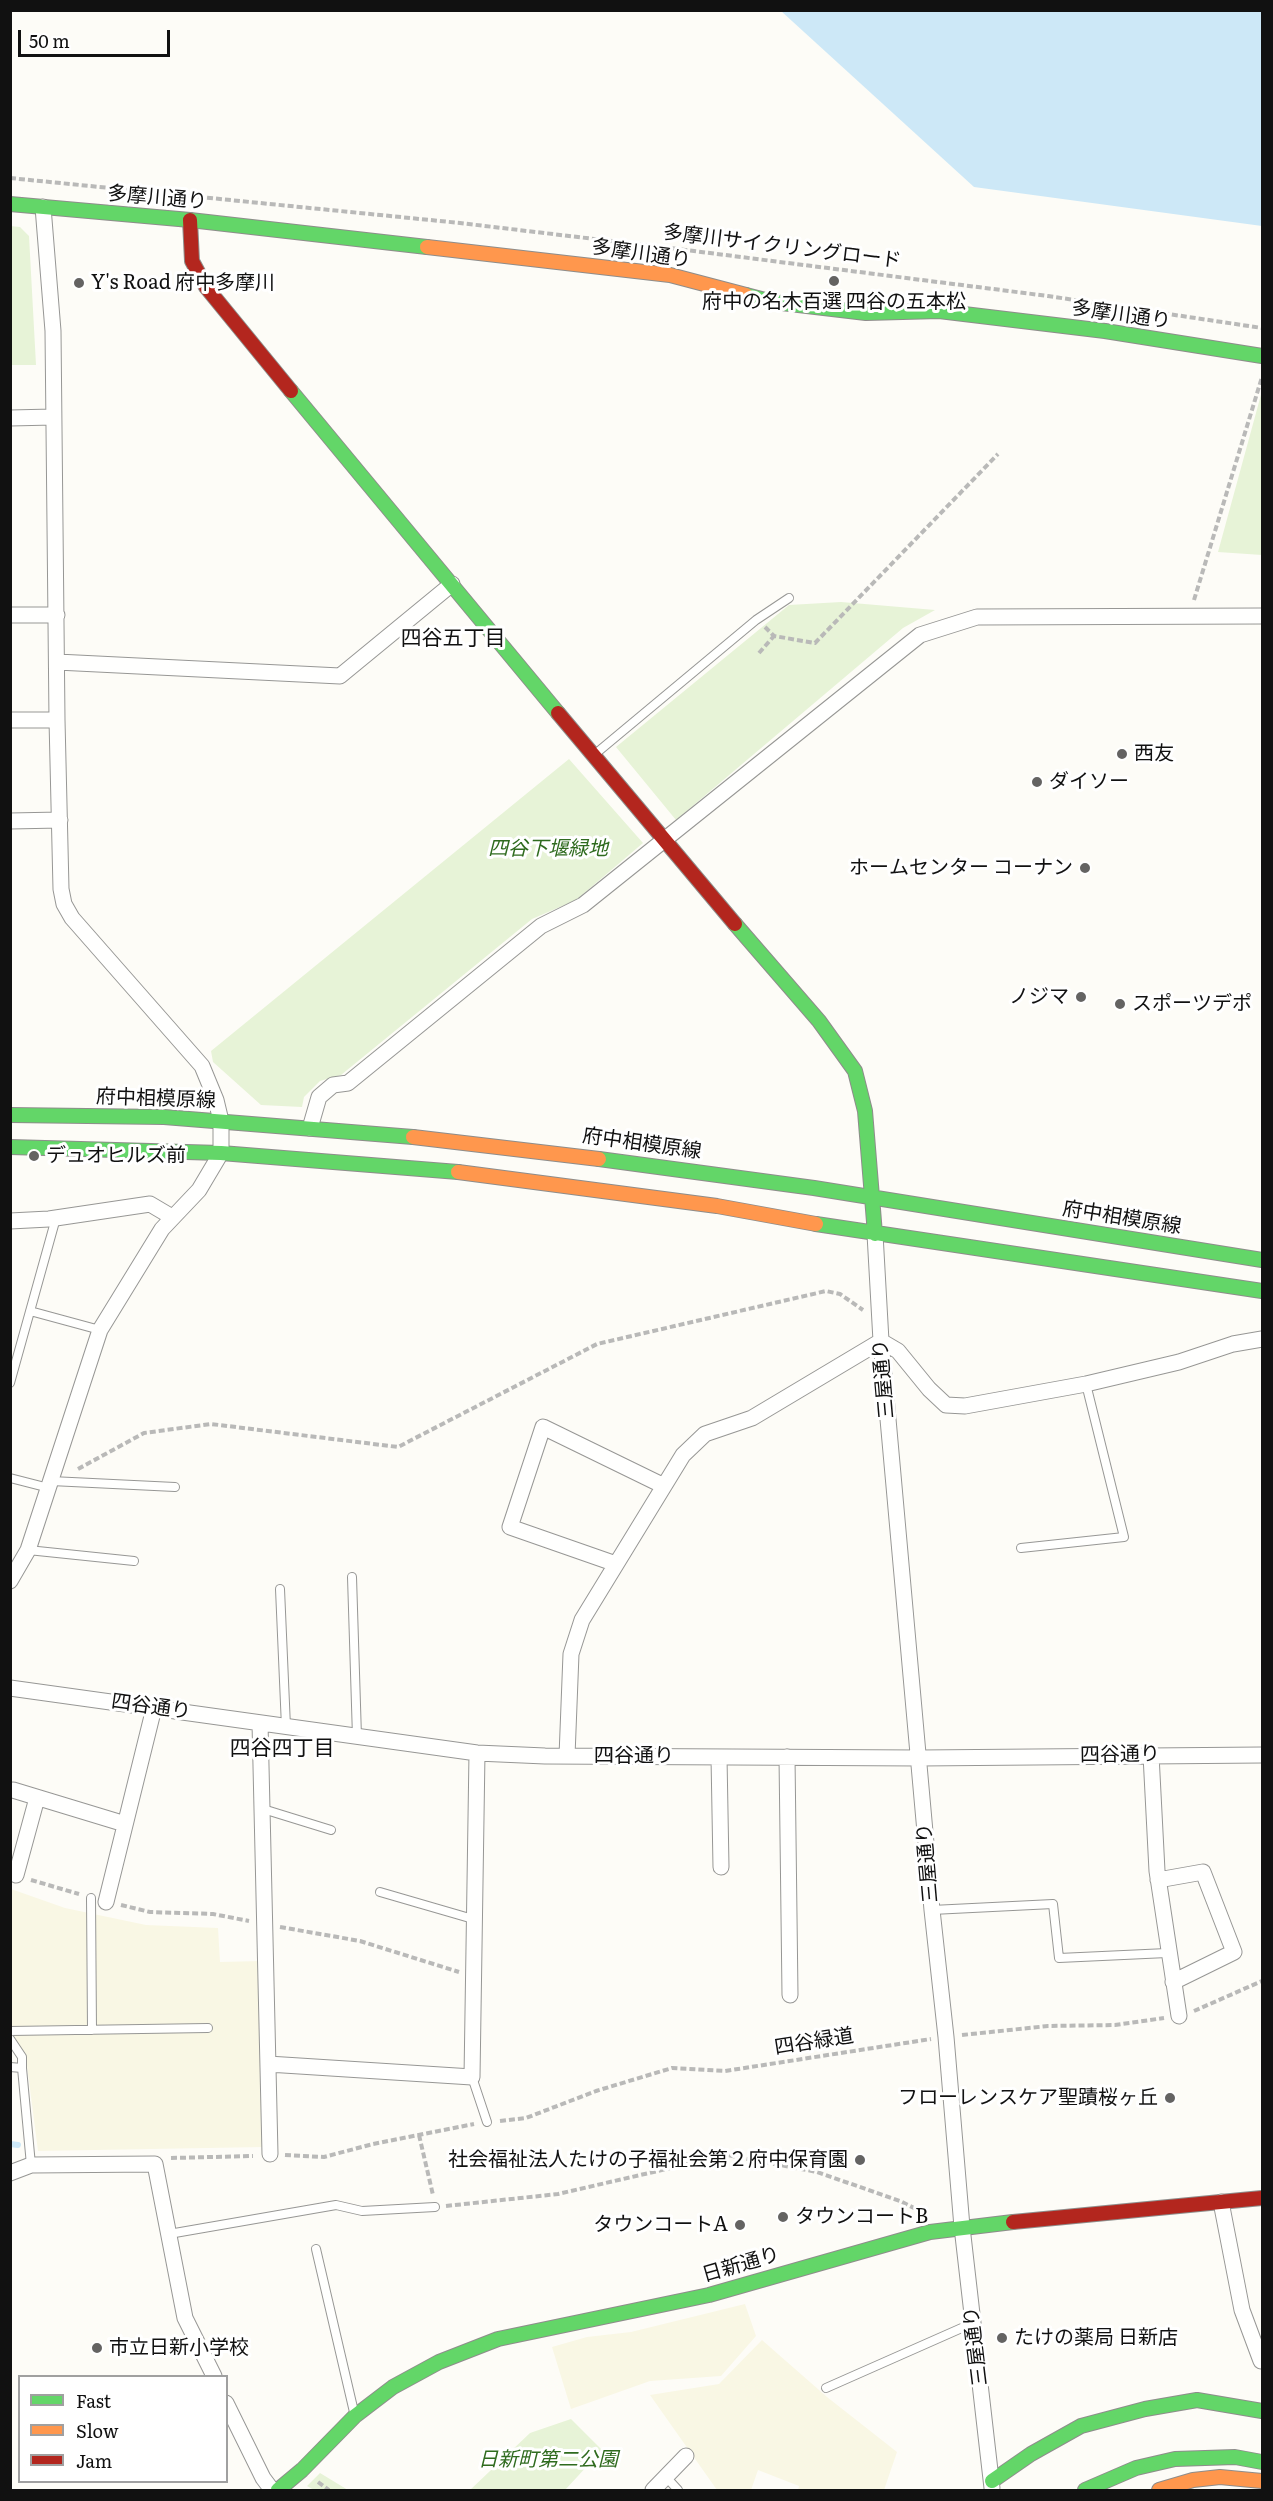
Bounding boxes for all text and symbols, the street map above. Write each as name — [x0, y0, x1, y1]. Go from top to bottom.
scale bar — [21, 18, 172, 56]
text: 50 m — [29, 27, 70, 54]
street label: 多摩川通り — [106, 182, 208, 214]
street label: 多摩川サイクリングロード — [661, 220, 903, 274]
street label: 多摩川通り — [590, 235, 692, 273]
place label: Y's Road 府中多摩川 — [91, 271, 275, 295]
marker: 府中の名木百選 四谷の五本松 — [827, 274, 841, 288]
marker: Y's Road 府中多摩川 — [72, 276, 86, 290]
place label: 府中の名木百選 四谷の五本松 — [702, 290, 966, 314]
street label: 多摩川通り — [1070, 296, 1172, 334]
district label: 四谷五丁目 — [401, 626, 505, 652]
place label: 西友 — [1134, 742, 1174, 766]
marker: 西友 — [1115, 747, 1129, 761]
place label: ダイソー — [1049, 770, 1129, 794]
marker: ダイソー — [1030, 775, 1044, 789]
park label: 四谷下堰緑地 — [488, 837, 608, 861]
place label: ホームセンター コーナン — [849, 856, 1073, 880]
marker: ホームセンター コーナン — [1078, 861, 1092, 875]
place label: ノジマ — [1009, 985, 1069, 1009]
marker: ノジマ — [1074, 990, 1088, 1004]
place label: スポーツデポ — [1132, 992, 1252, 1016]
marker: スポーツデポ — [1113, 997, 1127, 1011]
street label: 府中相模原線 — [96, 1085, 216, 1113]
street label: 府中相模原線 — [581, 1124, 703, 1164]
place label: デュオヒルズ前 — [46, 1144, 186, 1168]
marker: デュオヒルズ前 — [27, 1149, 41, 1163]
street label: 府中相模原線 — [1061, 1197, 1183, 1239]
street label: 三屋通り — [869, 1338, 899, 1420]
street label: 四谷通り — [110, 1690, 192, 1724]
district label: 四谷四丁目 — [230, 1736, 334, 1762]
street label: 四谷通り — [1080, 1742, 1160, 1768]
street label: 四谷通り — [594, 1744, 674, 1768]
street label: 三屋通り — [913, 1822, 943, 1904]
street label: 四谷緑道 — [773, 2024, 855, 2060]
place label: フローレンスケア聖蹟桜ヶ丘 — [898, 2086, 1158, 2110]
marker: フローレンスケア聖蹟桜ヶ丘 — [1163, 2091, 1177, 2105]
place label: 社会福祉法人たけの子福祉会第２府中保育園 — [448, 2148, 848, 2172]
marker: 社会福祉法人たけの子福祉会第２府中保育園 — [853, 2153, 867, 2167]
place label: タウンコートB — [795, 2205, 928, 2229]
marker: タウンコートB — [776, 2210, 790, 2224]
place label: タウンコートA — [593, 2213, 728, 2237]
marker: タウンコートA — [733, 2218, 747, 2232]
street label: 日新通り — [699, 2242, 783, 2288]
street label: 三屋通り — [959, 2305, 993, 2387]
place label: たけの薬局 日新店 — [1014, 2326, 1178, 2350]
marker: たけの薬局 日新店 — [995, 2331, 1009, 2345]
place label: 市立日新小学校 — [109, 2336, 249, 2360]
marker: 市立日新小学校 — [90, 2341, 104, 2355]
legend — [18, 2375, 228, 2483]
text: Fast — [76, 2387, 111, 2414]
text: Slow — [76, 2417, 118, 2444]
text: Jam — [76, 2447, 112, 2474]
park label: 日新町第二公園 — [478, 2448, 618, 2472]

